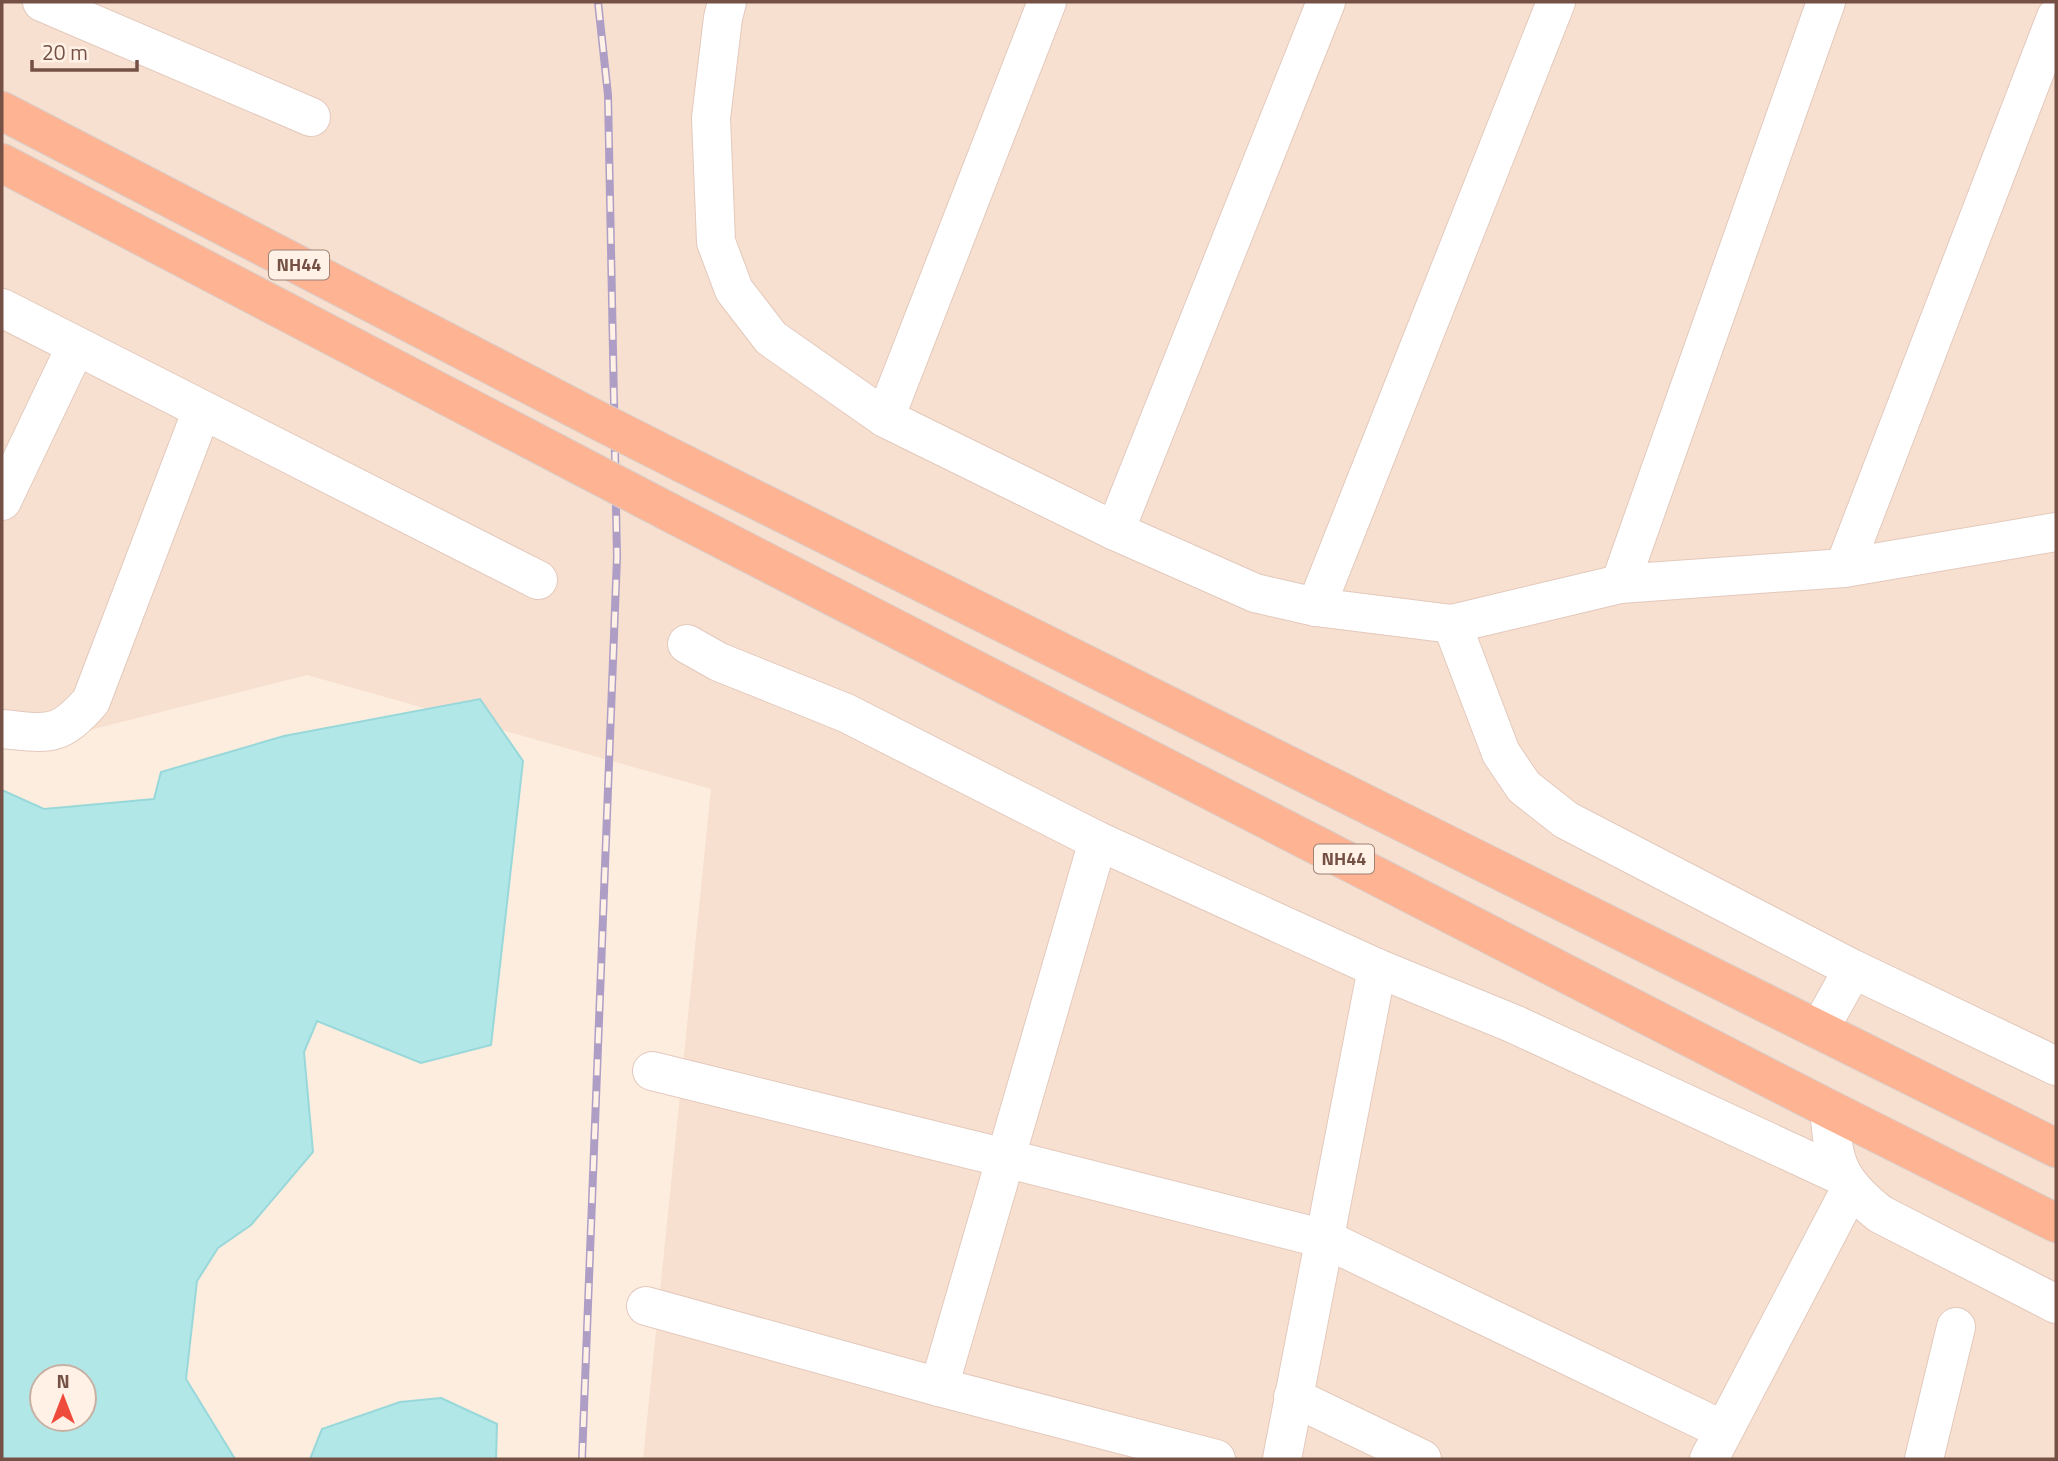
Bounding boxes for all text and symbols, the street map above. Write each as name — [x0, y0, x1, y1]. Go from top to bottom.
scale bar — [32, 28, 136, 72]
text: 20 m — [42, 36, 88, 68]
road number: NH44 — [269, 250, 329, 279]
road number: NH44 — [1314, 844, 1374, 874]
north arrow — [28, 1363, 98, 1433]
text: N — [56, 1366, 70, 1395]

